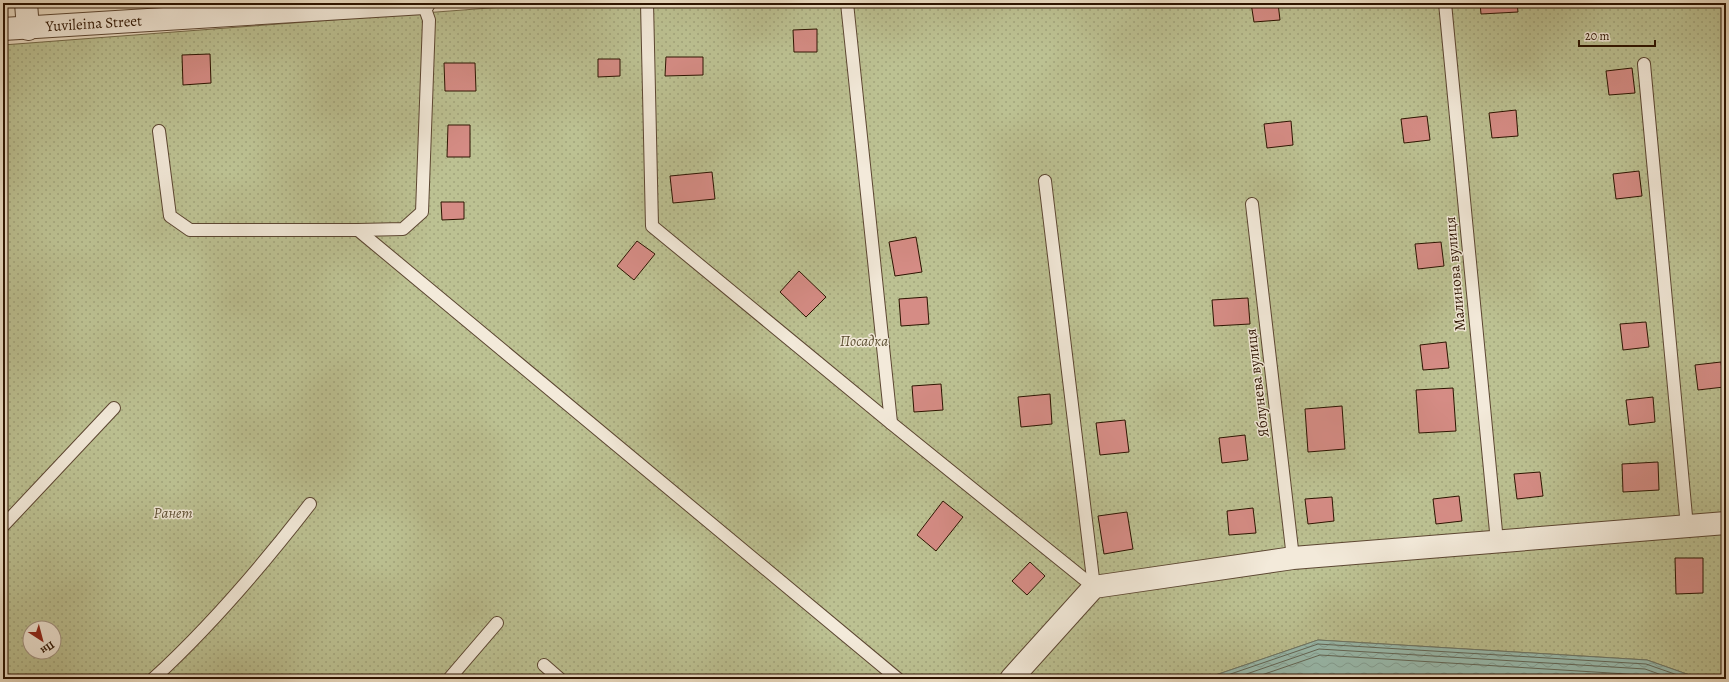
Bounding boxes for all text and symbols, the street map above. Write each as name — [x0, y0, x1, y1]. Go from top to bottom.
street label: Yuvileina Street — [44, 10, 143, 36]
scale bar — [1579, 22, 1655, 48]
text: 20 m — [1585, 28, 1609, 44]
street label: Малинова вулиця — [1440, 216, 1470, 332]
street label: Яблунева вулиця — [1240, 327, 1274, 439]
park label: Посадка — [840, 331, 888, 351]
park label: Ранет — [154, 503, 192, 523]
north arrow — [22, 620, 62, 660]
text: Пн — [37, 637, 58, 658]

